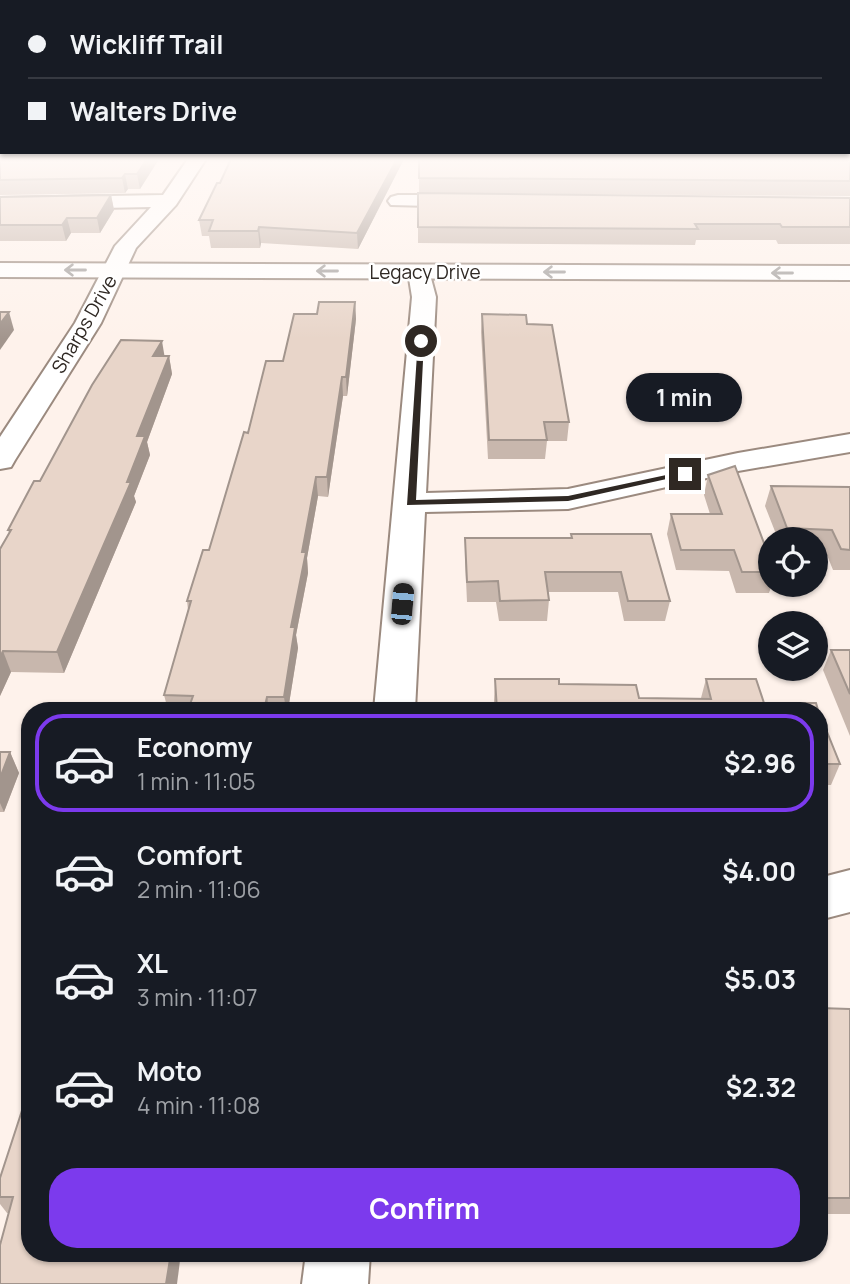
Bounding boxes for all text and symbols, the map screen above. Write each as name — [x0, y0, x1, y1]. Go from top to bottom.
text: Wickliff Trail — [70, 26, 224, 62]
text: Walters Drive — [70, 93, 237, 129]
street label: Legacy Drive — [370, 259, 481, 285]
one-way arrow — [64, 263, 87, 277]
one-way arrow — [316, 264, 339, 278]
one-way arrow — [543, 265, 566, 279]
one-way arrow — [771, 266, 794, 280]
street label: Sharps Drive — [45, 270, 123, 378]
route start — [405, 325, 437, 357]
callout: 1 min — [627, 372, 743, 421]
text: 1 min — [656, 381, 712, 413]
route end — [669, 458, 701, 490]
map controls — [758, 527, 828, 681]
button: locate — [758, 527, 828, 597]
car — [390, 582, 415, 626]
button: layers — [758, 611, 828, 681]
text: Economy — [137, 729, 252, 765]
icon: car — [53, 732, 116, 795]
text: $2.96 — [724, 745, 796, 781]
text: 1 min · 11:05 — [137, 765, 256, 797]
text: Comfort — [137, 837, 243, 873]
icon: car — [53, 840, 116, 903]
text: $4.00 — [722, 853, 796, 889]
text: 2 min · 11:06 — [137, 873, 261, 905]
text: XL — [137, 945, 168, 981]
icon: car — [53, 948, 116, 1011]
text: $5.03 — [724, 961, 796, 997]
text: 3 min · 11:07 — [137, 981, 258, 1013]
text: Moto — [137, 1053, 202, 1089]
icon: car — [53, 1056, 116, 1119]
text: $2.32 — [726, 1069, 796, 1105]
text: 4 min · 11:08 — [137, 1089, 260, 1121]
button: Confirm — [49, 1168, 800, 1248]

